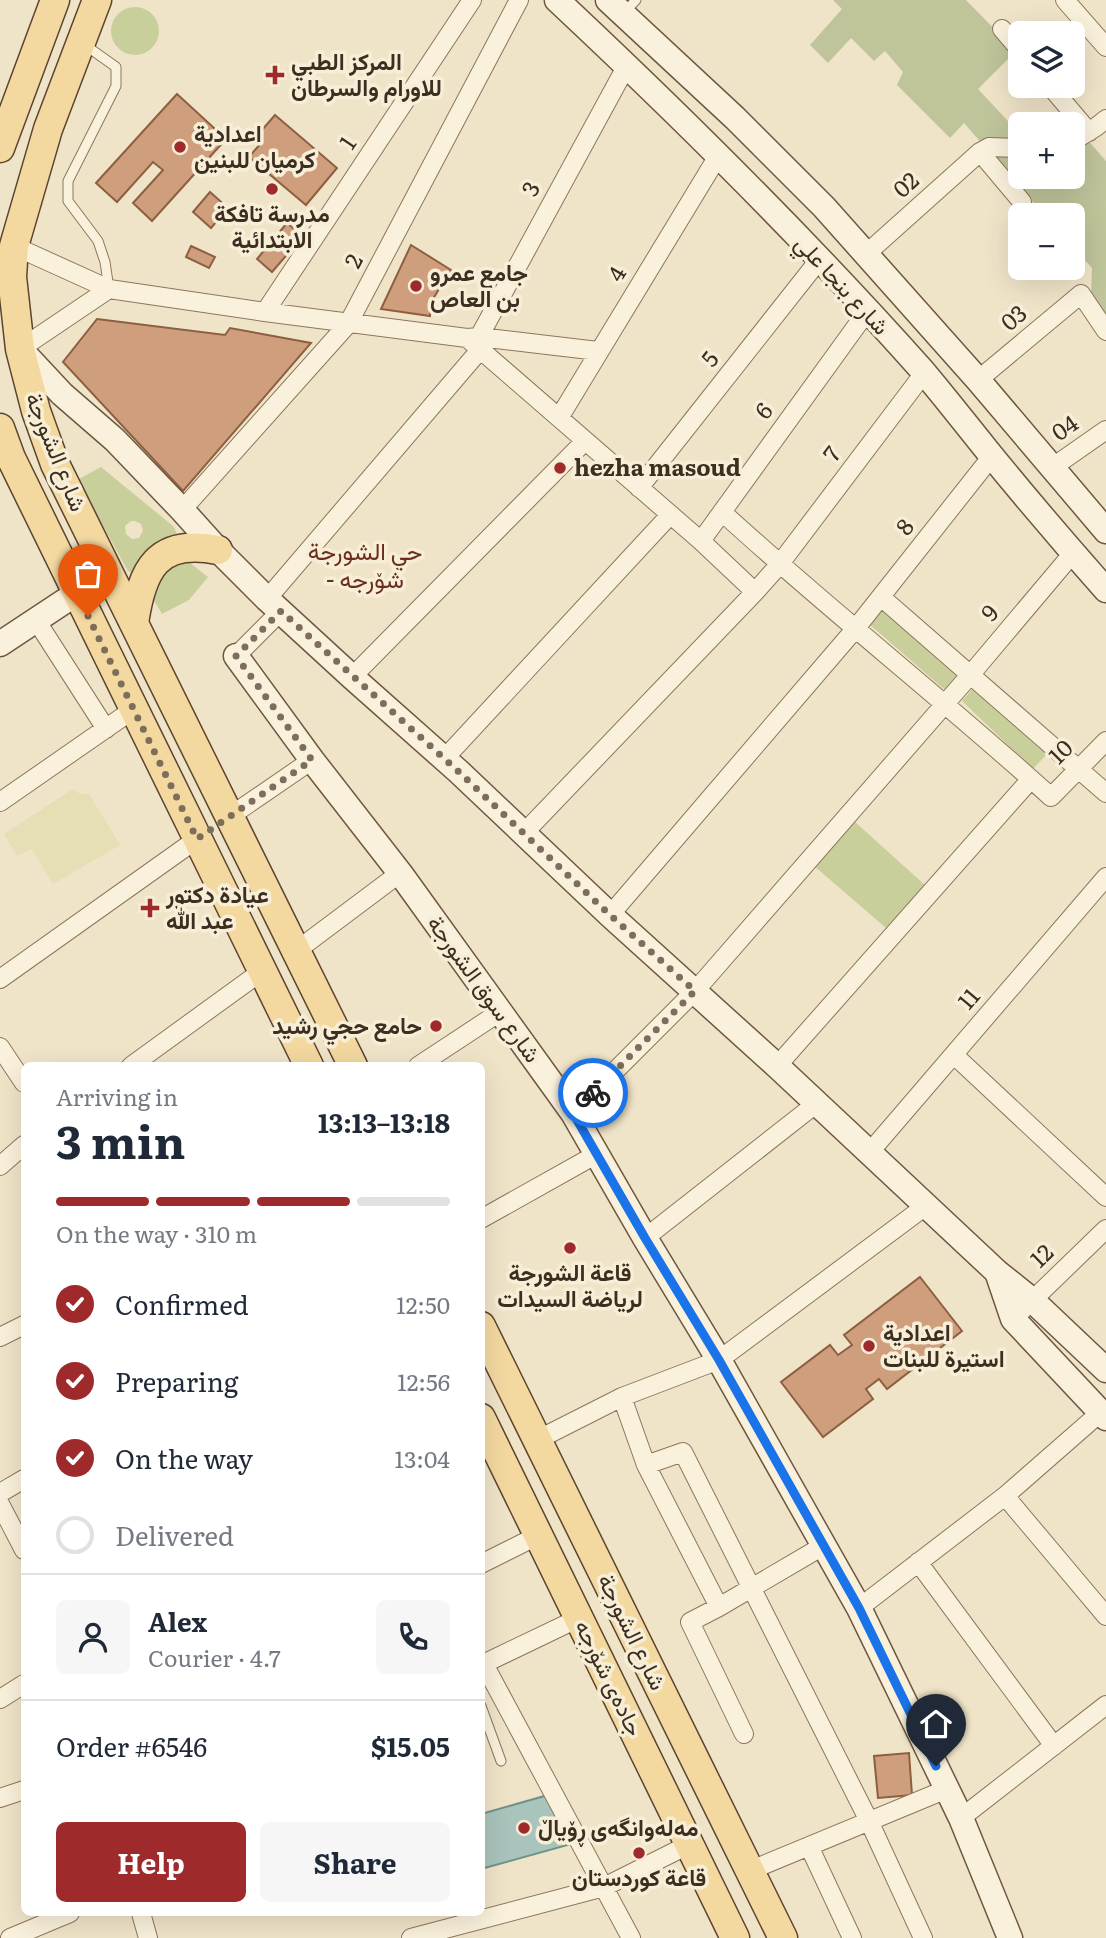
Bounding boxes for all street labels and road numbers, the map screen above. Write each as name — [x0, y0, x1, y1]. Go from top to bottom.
street label: 1 — [330, 128, 363, 155]
street label: 02 — [884, 163, 925, 204]
street label: 3 — [511, 174, 547, 202]
street label: شارع بنجا علي — [785, 226, 899, 344]
street label: 2 — [334, 247, 370, 273]
street label: 4 — [597, 259, 633, 287]
street label: 03 — [992, 295, 1033, 338]
street label: 5 — [691, 343, 725, 373]
street label: شارع الشورجة — [18, 387, 97, 516]
street label: 6 — [745, 395, 780, 425]
street label: 04 — [1043, 405, 1085, 448]
street label: 7 — [813, 438, 848, 468]
street label: 8 — [886, 510, 921, 541]
street label: 9 — [972, 596, 1005, 627]
street label: 10 — [1040, 731, 1080, 771]
street label: شارع سوق الشورجة — [420, 907, 551, 1069]
street label: 11 — [948, 980, 987, 1016]
street label: 12 — [1021, 1235, 1060, 1274]
street label: شارع الشورجة — [590, 1567, 677, 1696]
street label: جادەی شۆرجە — [568, 1613, 654, 1741]

